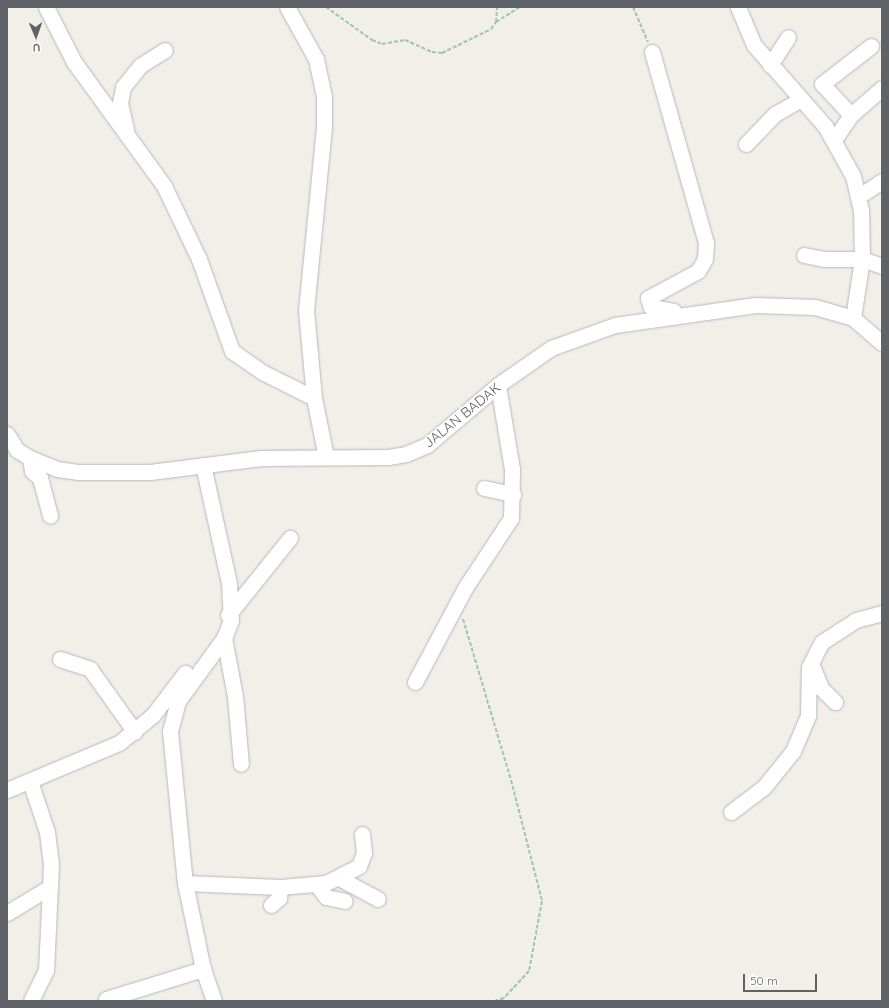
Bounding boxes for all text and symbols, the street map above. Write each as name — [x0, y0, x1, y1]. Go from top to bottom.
north arrow — [16, 16, 56, 56]
text: U — [32, 41, 41, 55]
street label: JALAN BADAK — [420, 379, 504, 451]
scale bar — [745, 966, 819, 992]
text: 50 m — [750, 973, 778, 988]

